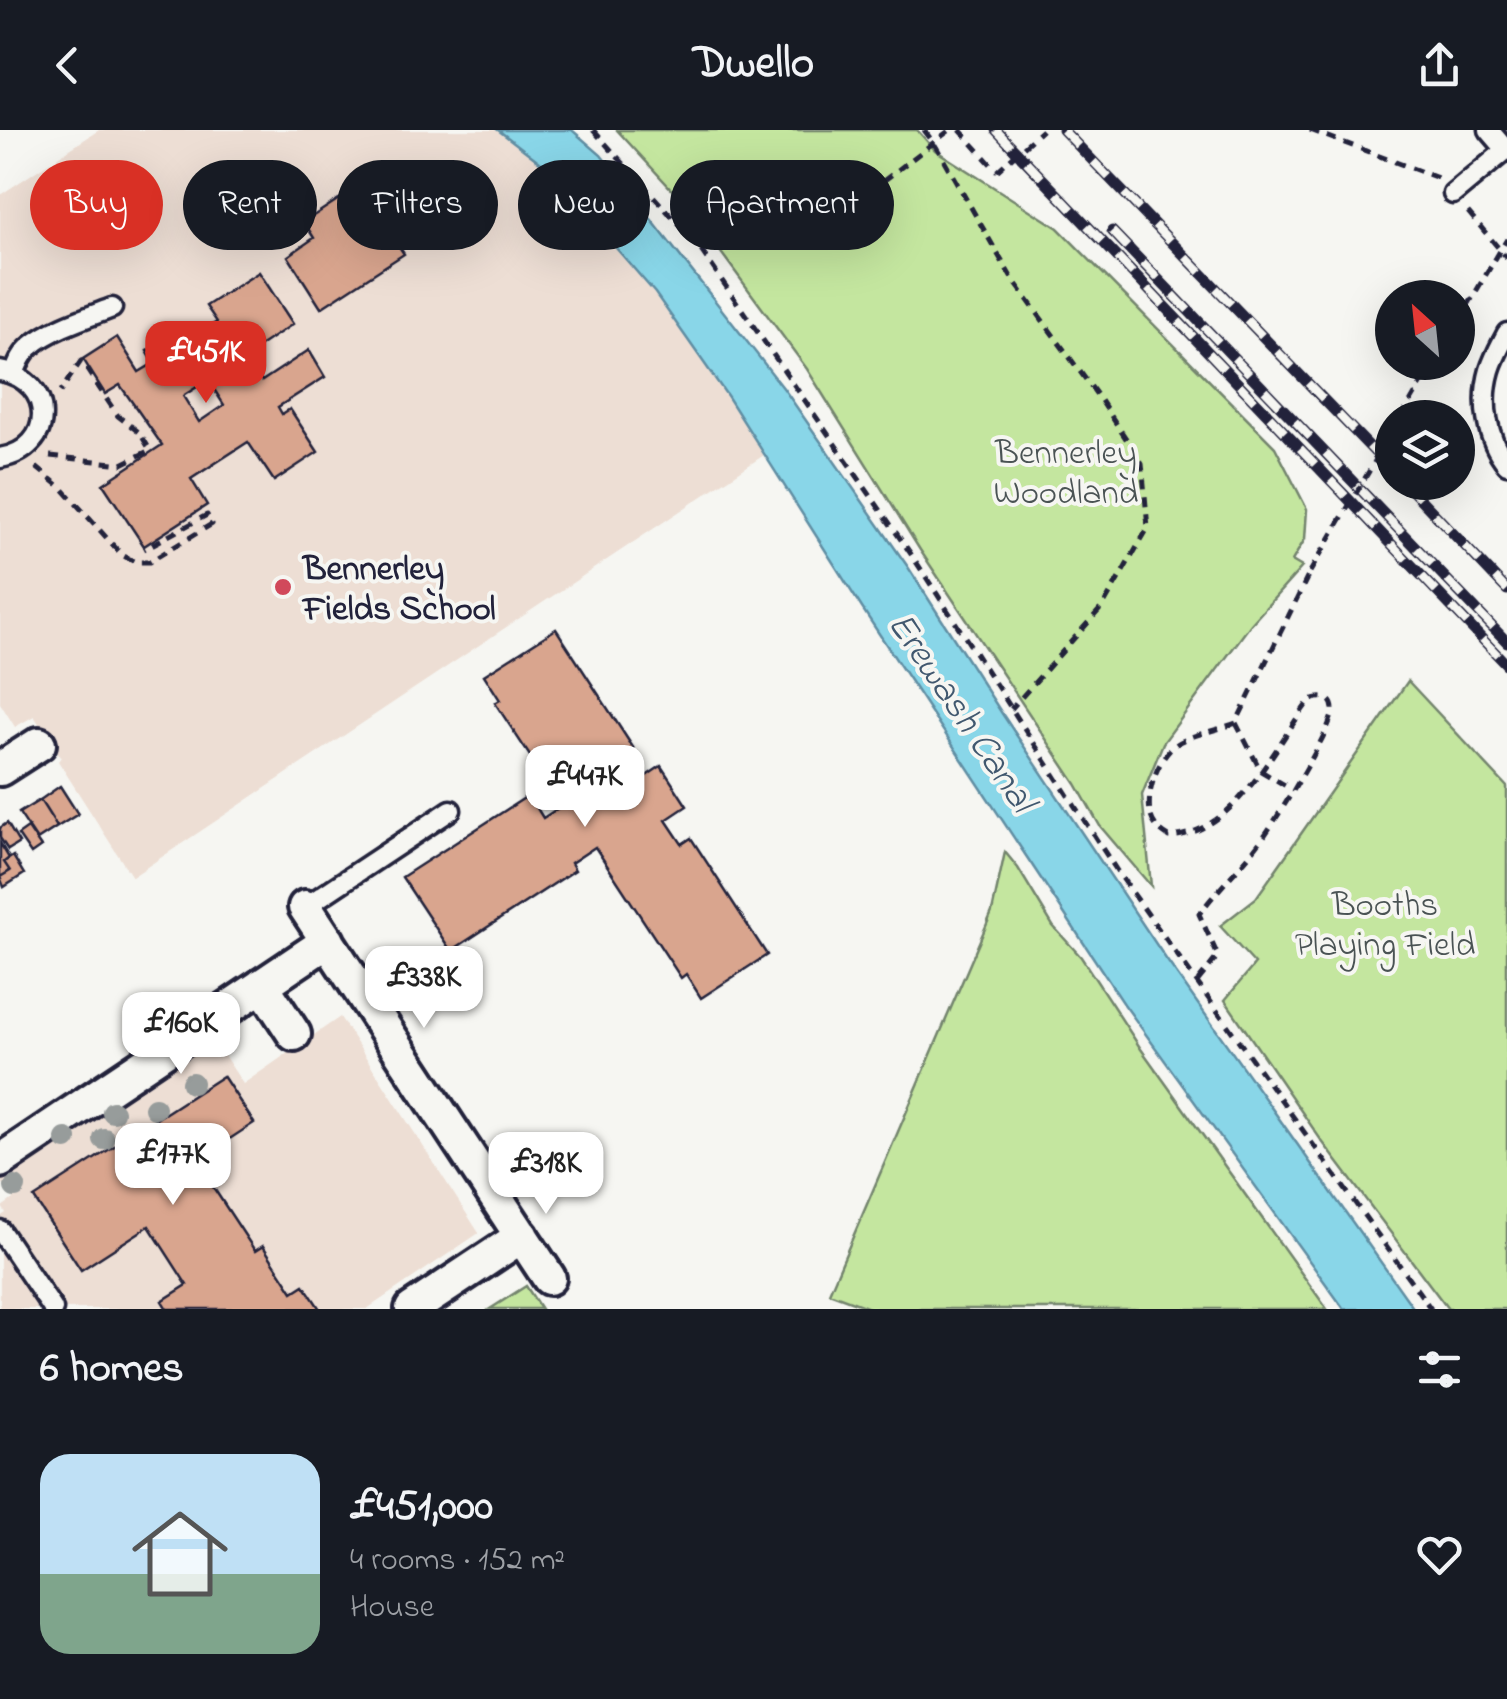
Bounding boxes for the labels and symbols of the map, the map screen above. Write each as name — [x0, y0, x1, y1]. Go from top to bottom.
north arrow — [1375, 280, 1475, 380]
pin: £451K — [136, 321, 276, 406]
park label: Bennerley Woodland — [994, 429, 1138, 520]
place label: Bennerley Fields School — [301, 545, 496, 636]
marker: Bennerley Fields School — [272, 576, 294, 598]
water label: Erewash Canal — [872, 602, 1050, 829]
pin: £447K — [515, 745, 655, 830]
park label: Booths Playing Field — [1295, 881, 1475, 972]
pin: £338K — [354, 946, 494, 1031]
pin: £160K — [111, 992, 251, 1077]
pin: £177K — [103, 1123, 243, 1208]
pin: £318K — [476, 1132, 616, 1217]

